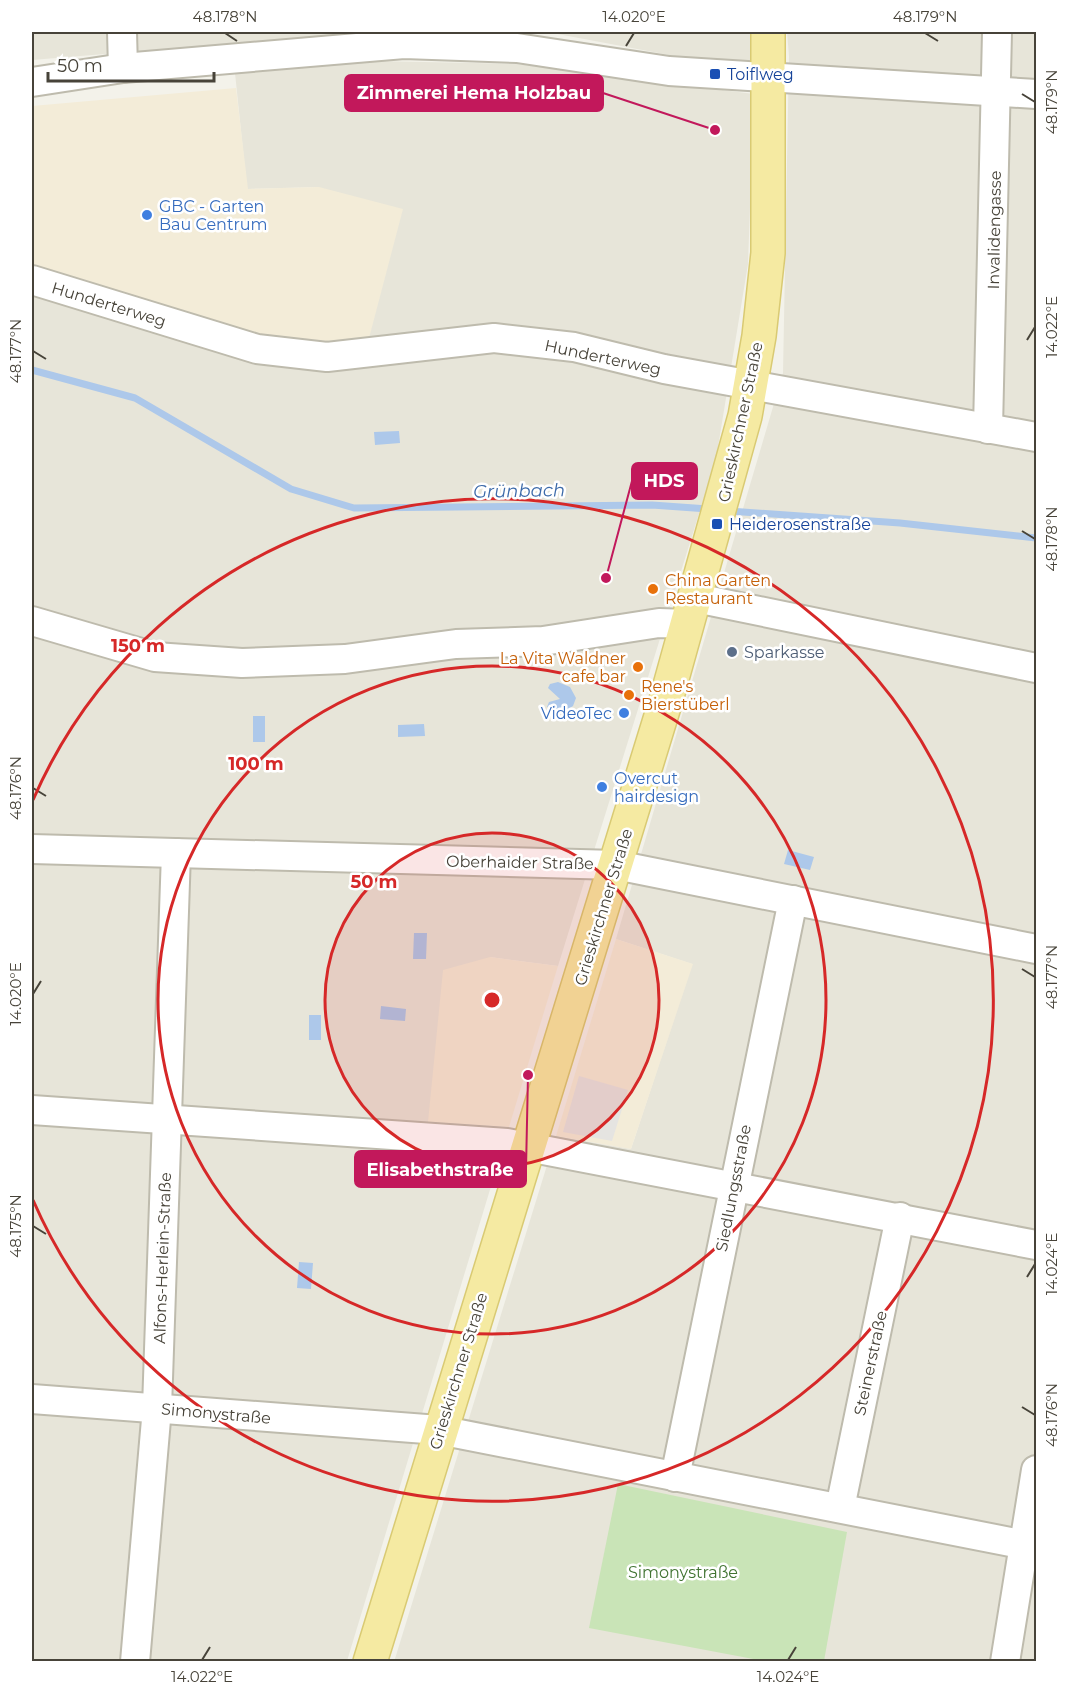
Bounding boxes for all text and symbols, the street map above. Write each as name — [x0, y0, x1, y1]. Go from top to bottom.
text: 48.178°N — [193, 7, 257, 26]
text: 14.020°E — [602, 7, 666, 26]
text: 48.179°N — [893, 7, 957, 26]
scale bar — [48, 45, 214, 83]
text: 50 m — [57, 55, 103, 77]
place label: Toiflweg — [727, 65, 794, 84]
marker: Toiflweg — [708, 67, 722, 81]
text: 48.179°N — [1042, 70, 1061, 134]
callout: Zimmerei Hema Holzbau — [345, 75, 603, 111]
text: Zimmerei Hema Holzbau — [357, 82, 591, 104]
street label: Invalidengasse — [984, 170, 1005, 290]
place label: GBC - Garten Bau Centrum — [159, 197, 268, 234]
marker: GBC - Garten Bau Centrum — [140, 208, 154, 222]
street label: Hunderterweg — [49, 278, 168, 331]
text: 14.022°E — [1042, 296, 1061, 358]
text: 48.177°N — [6, 319, 25, 383]
street label: Hunderterweg — [543, 336, 663, 379]
street label: Grieskirchner Straße — [714, 340, 767, 504]
callout: HDS — [632, 463, 697, 499]
text: HDS — [644, 470, 684, 492]
water label: Grünbach — [473, 479, 565, 503]
text: 48.178°N — [1042, 507, 1061, 571]
place label: Heiderosenstraße — [729, 515, 871, 534]
marker: Heiderosenstraße — [710, 517, 724, 531]
place label: China Garten Restaurant — [665, 571, 771, 608]
marker: China Garten Restaurant — [646, 582, 660, 596]
text: 150 m — [111, 635, 165, 657]
place label: Sparkasse — [744, 643, 825, 662]
marker: Sparkasse — [725, 645, 739, 659]
place label: La Vita Waldner cafe bar — [500, 649, 626, 686]
marker: La Vita Waldner cafe bar — [631, 660, 645, 674]
place label: Rene's Bierstüberl — [641, 677, 730, 714]
marker: Rene's Bierstüberl — [622, 688, 636, 702]
place label: VideoTec — [541, 704, 612, 723]
marker: VideoTec — [617, 706, 631, 720]
text: 100 m — [228, 753, 284, 775]
text: 48.176°N — [6, 756, 25, 820]
place label: Overcut hairdesign — [614, 769, 699, 806]
marker: Overcut hairdesign — [595, 780, 609, 794]
street label: Grieskirchner Straße — [571, 826, 636, 988]
street label: Oberhaider Straße — [446, 852, 594, 873]
text: 50 m — [351, 871, 397, 893]
text: 48.177°N — [1042, 945, 1061, 1009]
text: 14.020°E — [6, 962, 25, 1026]
centre of rings — [482, 990, 502, 1010]
street label: Siedlungsstraße — [712, 1123, 755, 1253]
callout: Elisabethstraße — [355, 1151, 526, 1187]
text: Elisabethstraße — [366, 1159, 514, 1181]
street label: Alfons-Herlein-Straße — [150, 1172, 175, 1344]
text: 48.175°N — [6, 1194, 25, 1258]
text: 14.024°E — [1042, 1233, 1061, 1295]
street label: Grieskirchner Straße — [426, 1290, 491, 1452]
street label: Steinerstraße — [850, 1309, 891, 1417]
text: 48.176°N — [1042, 1383, 1061, 1447]
street label: Simonystraße — [160, 1399, 272, 1428]
park label: Simonystraße — [628, 1563, 738, 1582]
text: 14.022°E — [171, 1667, 233, 1686]
text: 14.024°E — [757, 1667, 819, 1686]

